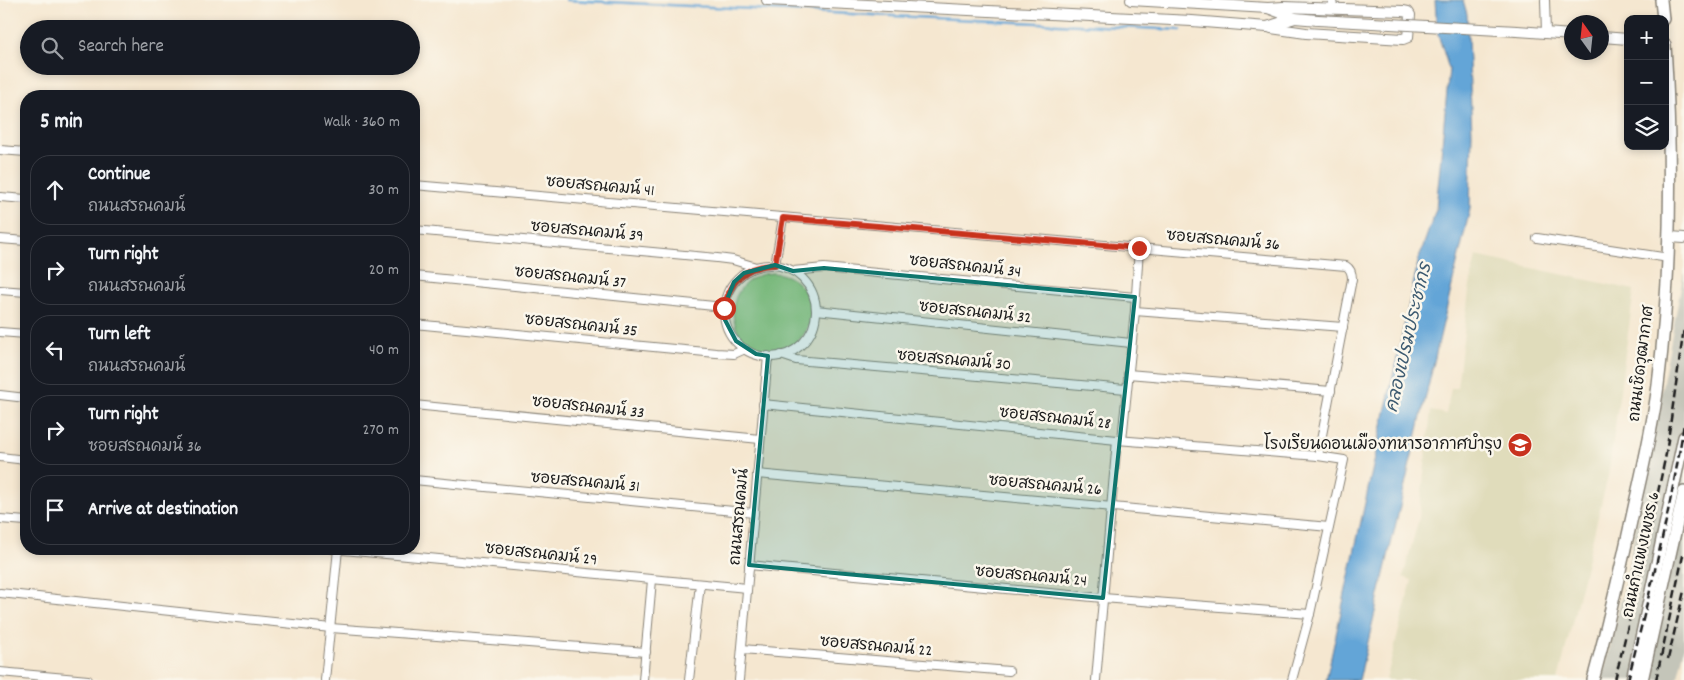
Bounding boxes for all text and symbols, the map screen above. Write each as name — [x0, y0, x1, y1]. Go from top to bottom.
north arrow — [1564, 15, 1609, 60]
map controls — [1624, 15, 1669, 150]
button: + — [1624, 15, 1669, 60]
search box — [20, 20, 420, 75]
icon: search — [38, 34, 66, 62]
text: Search here — [78, 34, 164, 61]
button: − — [1624, 60, 1669, 105]
button: layers — [1624, 105, 1669, 150]
text: 5 min — [40, 108, 83, 138]
text: Walk · 360 m — [324, 111, 400, 134]
text: Continue — [88, 162, 150, 189]
street label: ซอยสรณคมน์ 41 — [545, 169, 655, 203]
icon: ahead — [41, 176, 69, 204]
text: 30 m — [369, 179, 399, 202]
text: ถนนสรณคมน์ — [88, 196, 185, 219]
street label: ซอยสรณคมน์ 39 — [530, 214, 645, 248]
street label: ซอยสรณคมน์ 36 — [1165, 223, 1281, 257]
route end — [1128, 237, 1151, 260]
text: Turn right — [88, 242, 159, 269]
street label: ซอยสรณคมน์ 34 — [908, 248, 1022, 284]
icon: right — [41, 256, 69, 284]
text: 20 m — [369, 259, 399, 282]
street label: ซอยสรณคมน์ 37 — [513, 259, 627, 295]
water label: คลองเปรมประชากร — [1380, 259, 1440, 415]
text: ถนนสรณคมน์ — [88, 276, 185, 299]
street label: ซอยสรณคมน์ 32 — [918, 294, 1033, 330]
route start — [713, 297, 736, 320]
street label: ถนนเชิดวุฒากาศ — [1622, 303, 1661, 423]
street label: ซอยสรณคมน์ 35 — [523, 307, 639, 343]
text: Turn left — [88, 322, 151, 349]
icon: left — [41, 336, 69, 364]
text: 40 m — [369, 339, 399, 362]
street label: ซอยสรณคมน์ 30 — [896, 343, 1012, 377]
text: ถนนสรณคมน์ — [88, 356, 185, 379]
street label: ซอยสรณคมน์ 33 — [531, 389, 646, 425]
street label: ซอยสรณคมน์ 28 — [998, 400, 1112, 436]
text: Turn right — [88, 402, 159, 429]
icon: right — [41, 416, 69, 444]
text: 270 m — [363, 419, 399, 442]
place label: โรงเรียนดอนเมืองทหารอากาศบำรุง — [1264, 432, 1502, 457]
school or university icon: โรงเรียนดอนเมืองทหารอากาศบำรุง — [1507, 432, 1533, 458]
text: ซอยสรณคมน์ 36 — [88, 436, 202, 459]
street label: ซอยสรณคมน์ 31 — [530, 465, 641, 499]
street label: ถนนสรณคมน์ — [722, 467, 756, 567]
street label: ซอยสรณคมน์ 26 — [987, 468, 1103, 502]
street label: ถนนกำแพงเพชร 6 — [1616, 490, 1667, 620]
icon: arrive — [41, 496, 69, 524]
text: Arrive at destination — [88, 497, 238, 524]
street label: ซอยสรณคมน์ 29 — [484, 536, 599, 572]
street label: ซอยสรณคมน์ 24 — [974, 559, 1088, 593]
street label: ซอยสรณคมน์ 22 — [819, 629, 933, 663]

